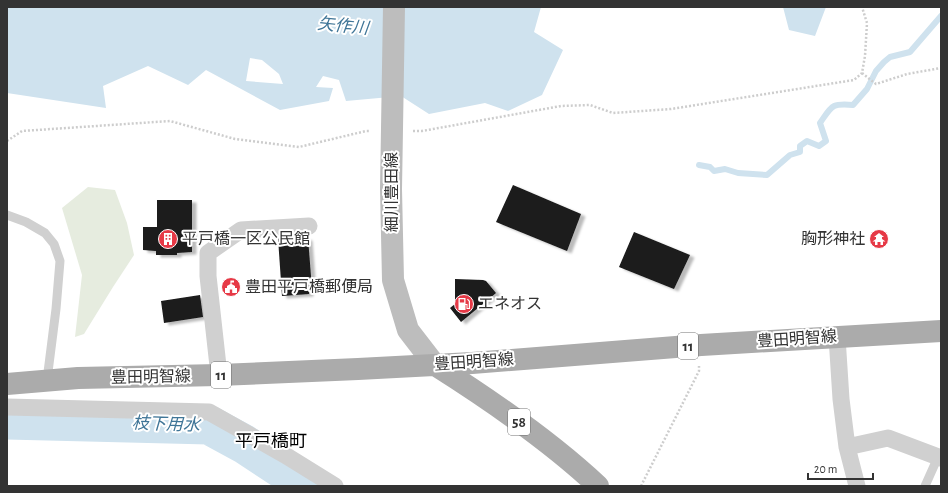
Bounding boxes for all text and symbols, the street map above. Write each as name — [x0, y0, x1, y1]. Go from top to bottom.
water label: 矢作川 — [317, 14, 371, 37]
street label: 細川豊田線 — [383, 152, 400, 232]
building icon: 平戸橋一区公民館 — [157, 228, 179, 250]
temple icon: 胸形神社 — [868, 228, 890, 250]
place label: 平戸橋一区公民館 — [182, 230, 310, 247]
place label: 胸形神社 — [801, 230, 865, 247]
public building icon: 豊田平戸橋郵便局 — [220, 276, 242, 298]
place label: 豊田平戸橋郵便局 — [245, 278, 373, 295]
fuel station icon: エネオス — [453, 293, 475, 315]
place label: エネオス — [478, 296, 542, 312]
street label: 豊田明智線 — [756, 327, 837, 350]
road number: 11 — [678, 333, 698, 359]
street label: 豊田明智線 — [433, 350, 514, 373]
road number: 11 — [211, 362, 231, 388]
street label: 豊田明智線 — [111, 367, 191, 386]
road number: 58 — [508, 409, 530, 435]
water label: 枝下用水 — [132, 413, 202, 434]
district label: 平戸橋町 — [235, 432, 307, 451]
scale bar — [808, 455, 873, 481]
text: 20 m — [814, 463, 837, 475]

